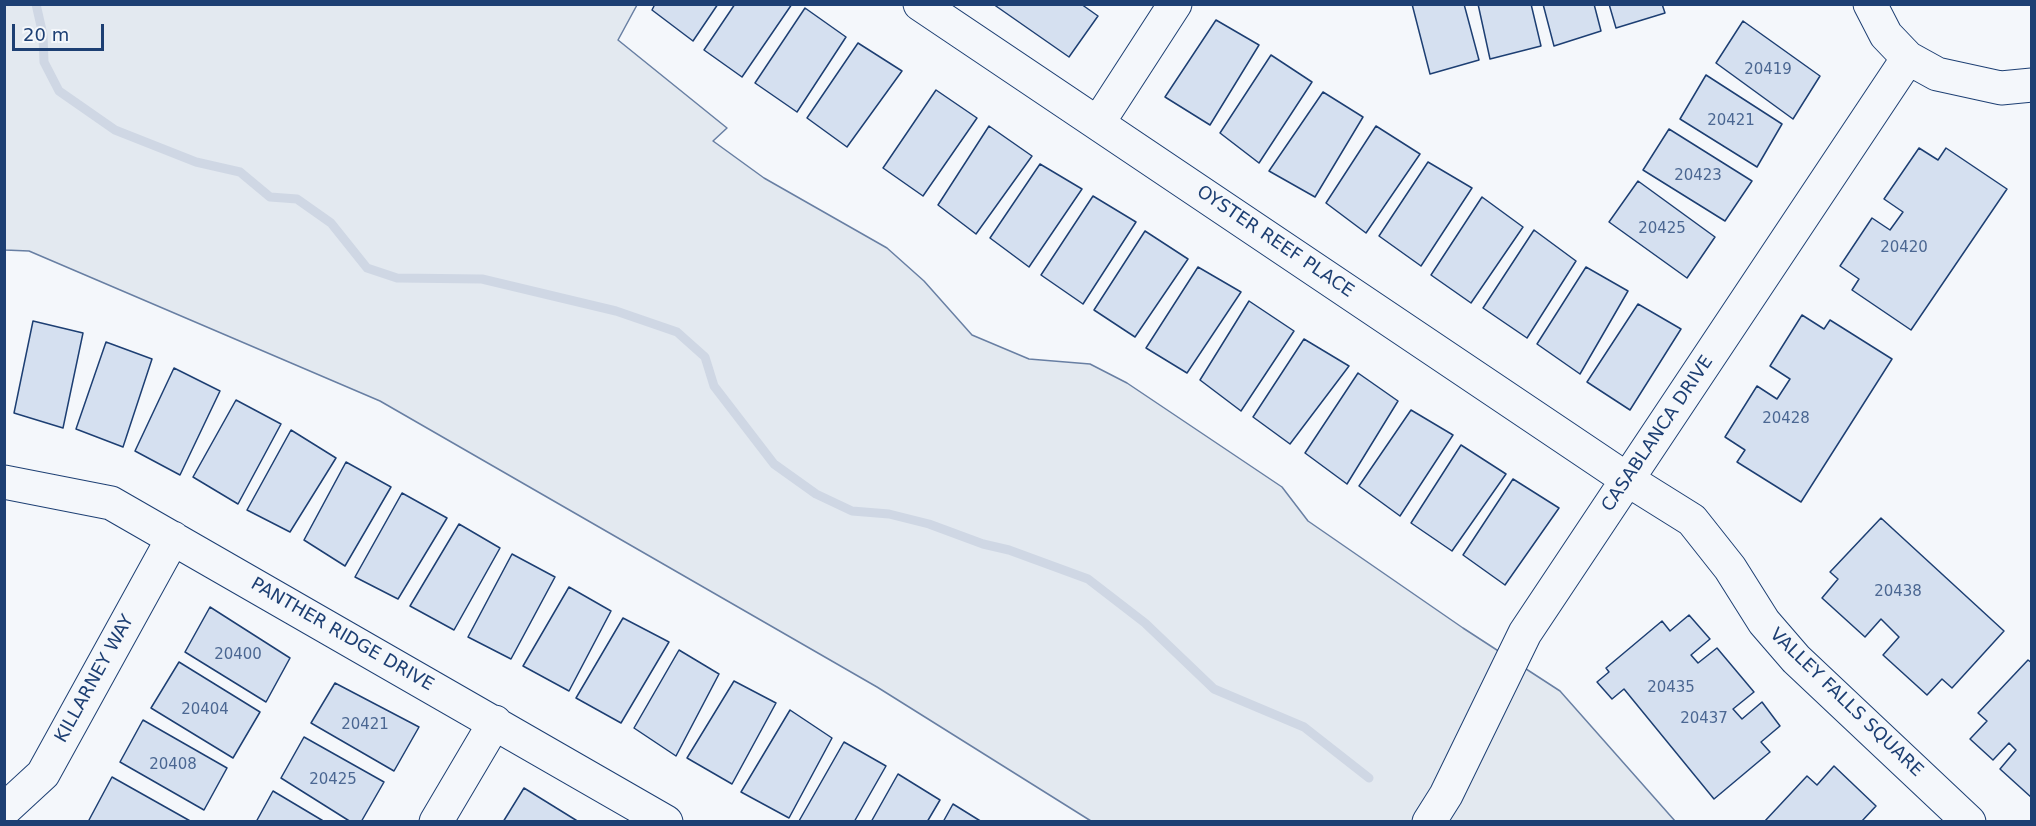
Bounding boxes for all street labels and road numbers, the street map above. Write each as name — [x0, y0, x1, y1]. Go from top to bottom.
street label: OYSTER REEF PLACE — [1192, 181, 1358, 303]
street label: CASABLANCA DRIVE — [1598, 352, 1718, 516]
street label: PANTHER RIDGE DRIVE — [247, 574, 437, 696]
street label: KILLARNEY WAY — [51, 611, 139, 747]
street label: VALLEY FALLS SQUARE — [1765, 624, 1927, 782]

